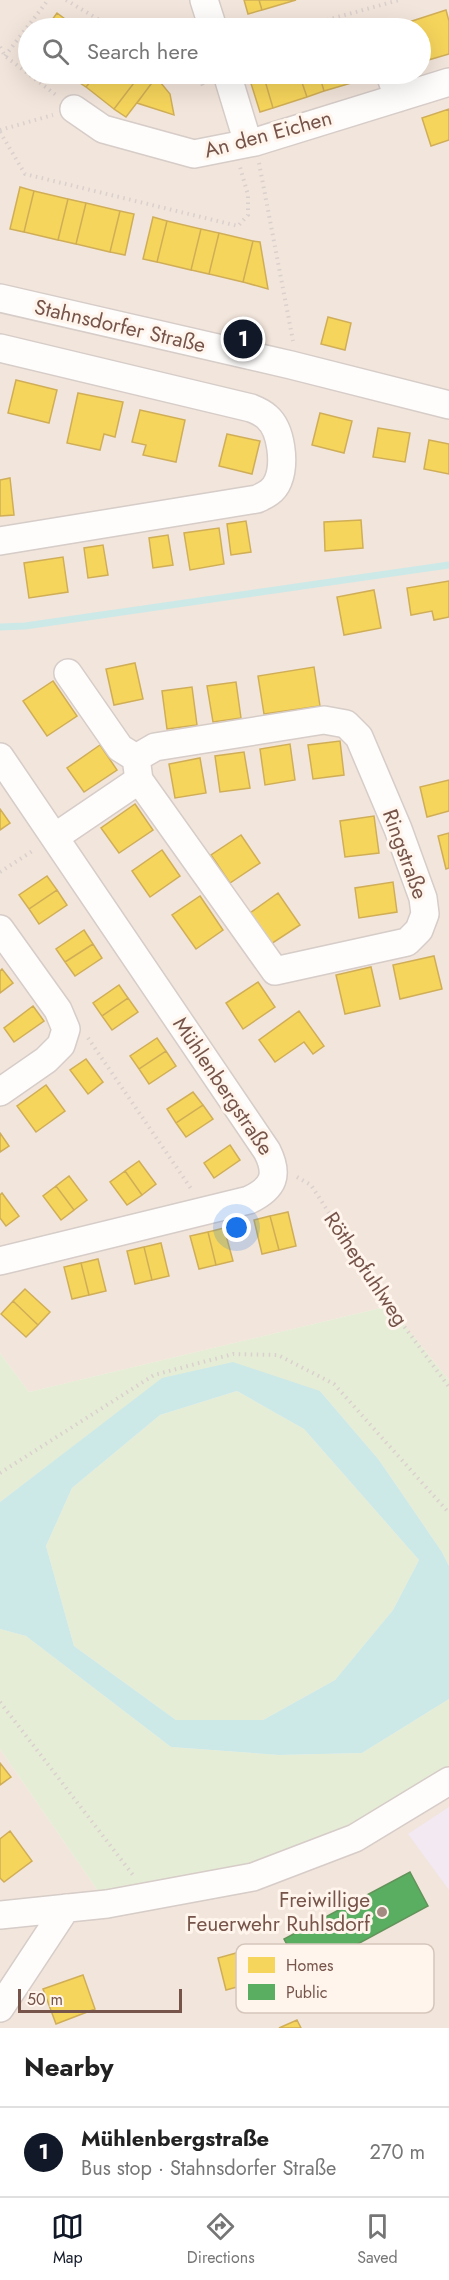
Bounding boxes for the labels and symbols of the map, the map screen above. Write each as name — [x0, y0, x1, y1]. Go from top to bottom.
street label: An den Eichen — [201, 103, 335, 165]
street label: Stahnsdorfer Straße — [32, 292, 209, 360]
pin: 1 — [224, 316, 262, 362]
street label: Ringstraße — [375, 805, 435, 903]
street label: Mühlenbergstraße — [166, 1011, 281, 1161]
street label: Röthepfuhlweg — [317, 1206, 415, 1332]
your location — [222, 1213, 251, 1242]
place label: Freiwillige Feuerwehr Ruhlsdorf — [187, 1885, 371, 1939]
marker: Freiwillige Feuerwehr Ruhlsdorf — [375, 1905, 389, 1919]
legend — [236, 1944, 434, 2013]
text: Homes — [286, 1954, 333, 1977]
text: Public — [286, 1981, 327, 2004]
scale bar — [18, 1986, 182, 2014]

